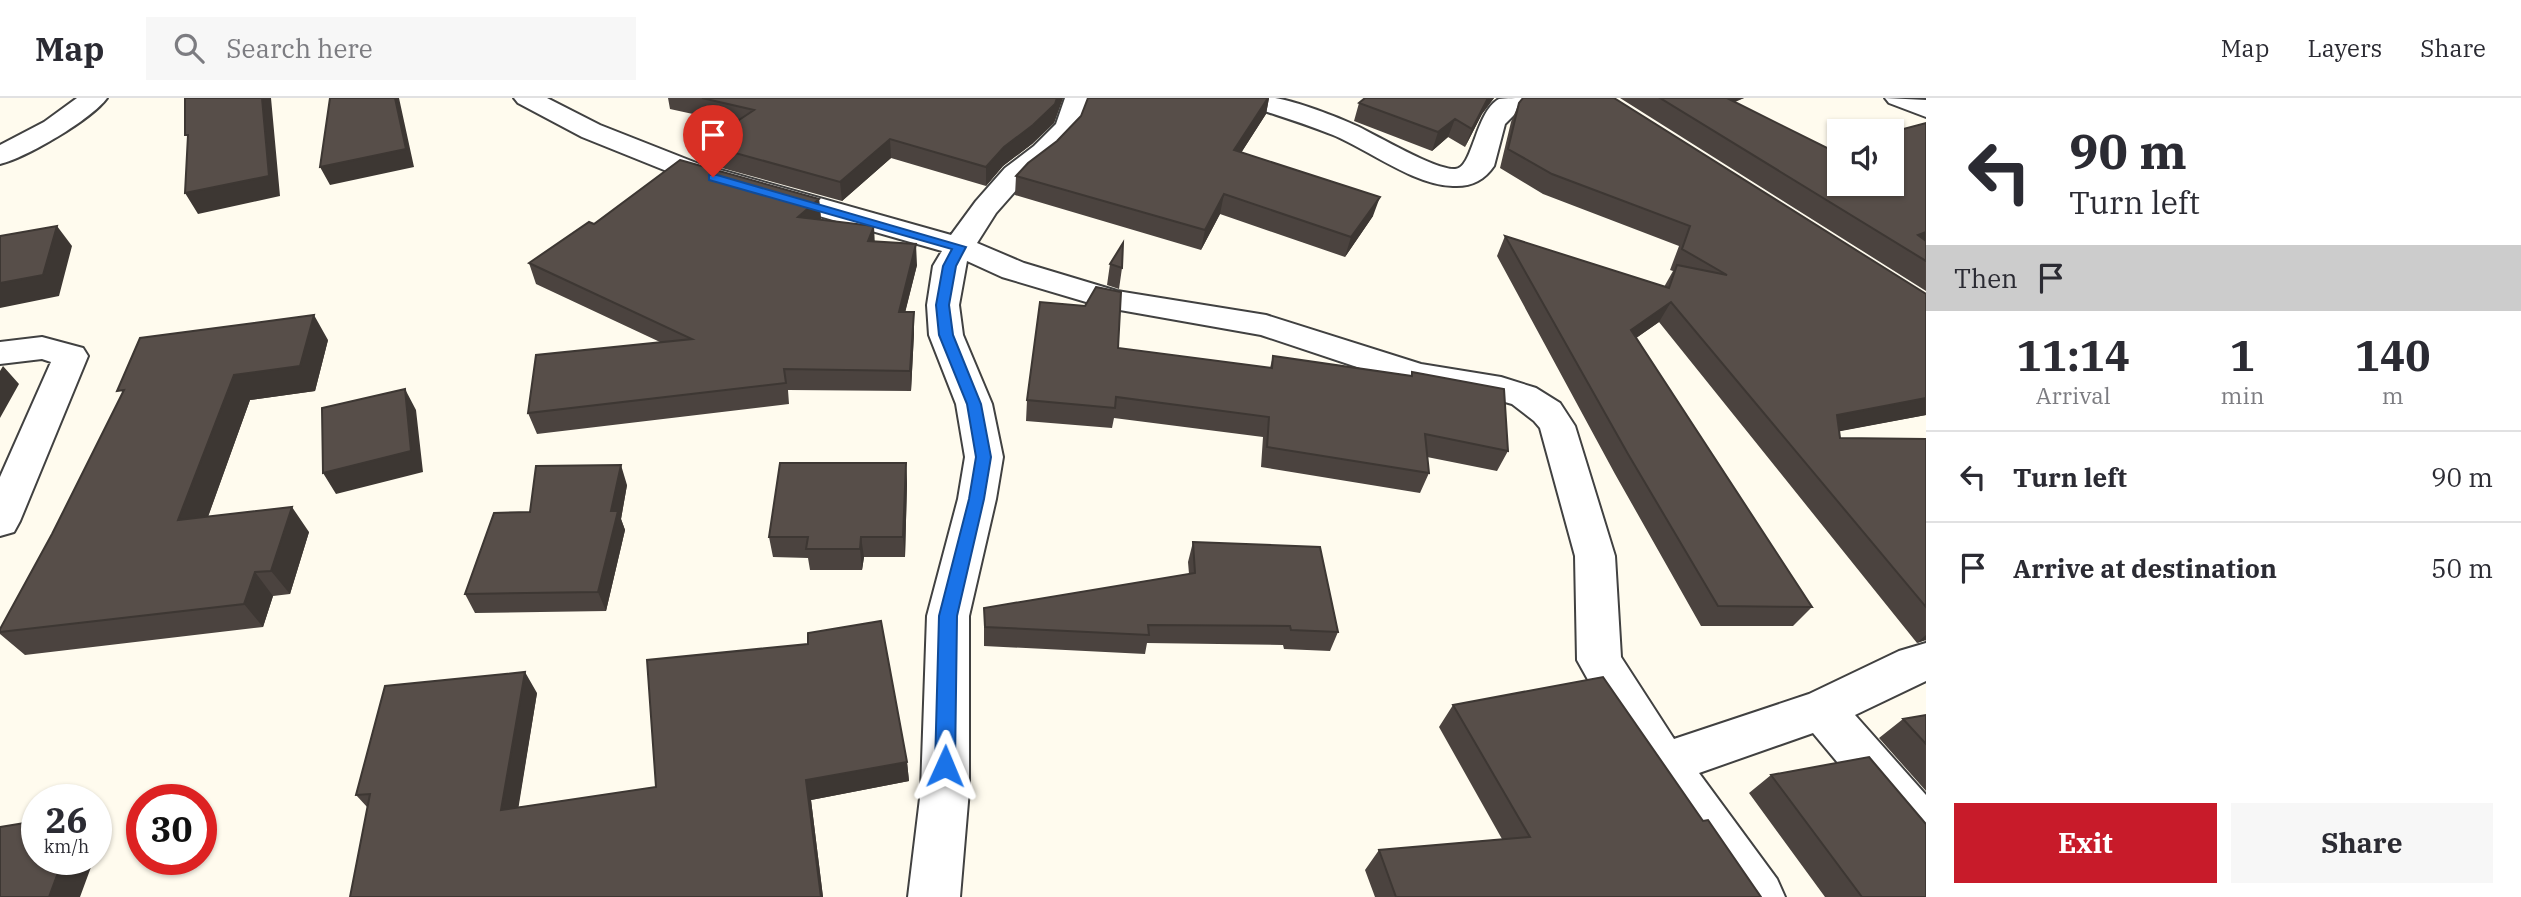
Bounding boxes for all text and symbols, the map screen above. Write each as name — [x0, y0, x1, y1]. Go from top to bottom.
search box — [146, 17, 636, 80]
text: Map — [35, 27, 104, 70]
icon: search — [170, 29, 208, 67]
text: Search here — [226, 31, 373, 65]
text: Map — [2221, 32, 2269, 64]
text: Layers — [2307, 32, 2382, 64]
text: Share — [2420, 32, 2486, 64]
pin — [683, 105, 743, 177]
icon: arrive — [694, 116, 732, 154]
map controls — [1827, 119, 1904, 196]
button: sound — [1827, 119, 1904, 196]
text: 90 m — [2069, 119, 2187, 182]
icon: left — [1954, 126, 2045, 217]
text: Turn left — [2069, 181, 2200, 223]
icon: arrive — [2032, 259, 2070, 297]
text: Then — [1954, 261, 2018, 295]
text: 11:14 — [2016, 328, 2130, 383]
text: 1 — [2230, 328, 2255, 383]
text: 140 — [2355, 328, 2430, 383]
text: Arrival — [2036, 380, 2111, 410]
text: min — [2221, 380, 2264, 410]
text: m — [2382, 380, 2404, 410]
icon: left — [1954, 458, 1992, 496]
text: Turn left — [2013, 460, 2127, 494]
text: 90 m — [2431, 460, 2493, 494]
icon: arrive — [1954, 549, 1992, 587]
text: Arrive at destination — [2013, 551, 2277, 585]
text: 50 m — [2431, 551, 2493, 585]
position arrow — [908, 729, 982, 803]
speed limit sign: 30 — [126, 784, 217, 875]
text: 26 — [45, 797, 88, 843]
button: Exit — [1954, 803, 2217, 883]
button: Share — [2231, 803, 2493, 883]
text: km/h — [44, 835, 89, 858]

